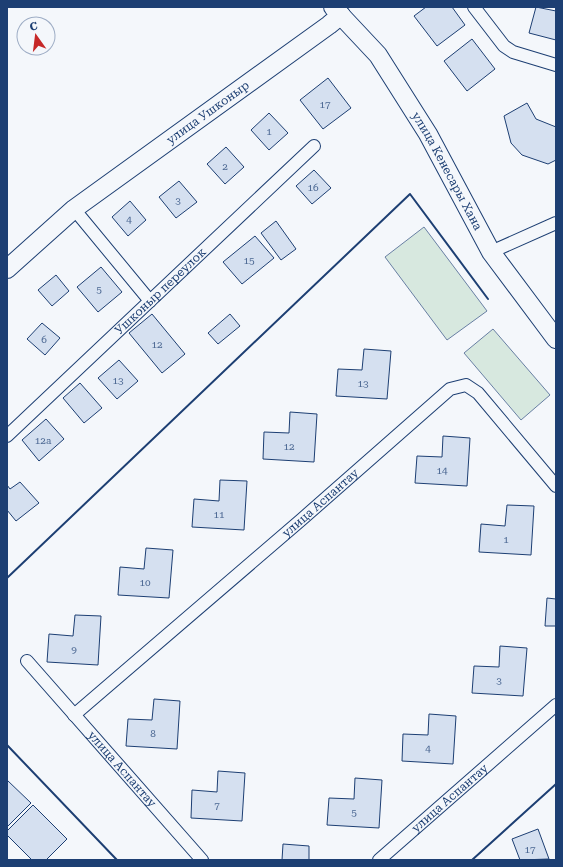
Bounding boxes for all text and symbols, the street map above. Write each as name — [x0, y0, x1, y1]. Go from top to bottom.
north arrow — [16, 16, 56, 56]
text: С — [28, 19, 39, 34]
street label: улица Ушконыр — [164, 78, 252, 147]
house number: 17 — [319, 99, 331, 110]
street label: улица Кенесары Хана — [409, 109, 485, 233]
house number: 1 — [266, 126, 272, 137]
house number: 2 — [222, 161, 228, 172]
house number: 16 — [307, 182, 319, 193]
house number: 3 — [175, 195, 181, 206]
house number: 4 — [126, 214, 132, 225]
street label: Ушконыр переулок — [112, 245, 209, 337]
house number: 15 — [243, 255, 255, 266]
house number: 5 — [96, 284, 102, 295]
house number: 6 — [41, 334, 47, 345]
house number: 12 — [151, 339, 163, 350]
house number: 13 — [112, 375, 124, 386]
house number: 13 — [357, 378, 369, 389]
house number: 12а — [35, 435, 52, 446]
house number: 12 — [283, 441, 295, 452]
street label: улица Аспантау — [279, 465, 362, 540]
house number: 14 — [436, 465, 448, 476]
house number: 11 — [213, 509, 225, 520]
house number: 1 — [503, 534, 509, 545]
house number: 10 — [139, 577, 151, 588]
house number: 9 — [71, 644, 77, 655]
house number: 3 — [496, 675, 502, 686]
street label: улица Аспантау — [85, 728, 160, 811]
house number: 8 — [150, 728, 156, 739]
house number: 4 — [425, 743, 431, 754]
street label: улица Аспантау — [409, 760, 491, 835]
house number: 7 — [214, 800, 220, 811]
house number: 5 — [351, 807, 357, 818]
house number: 17 — [524, 844, 536, 855]

